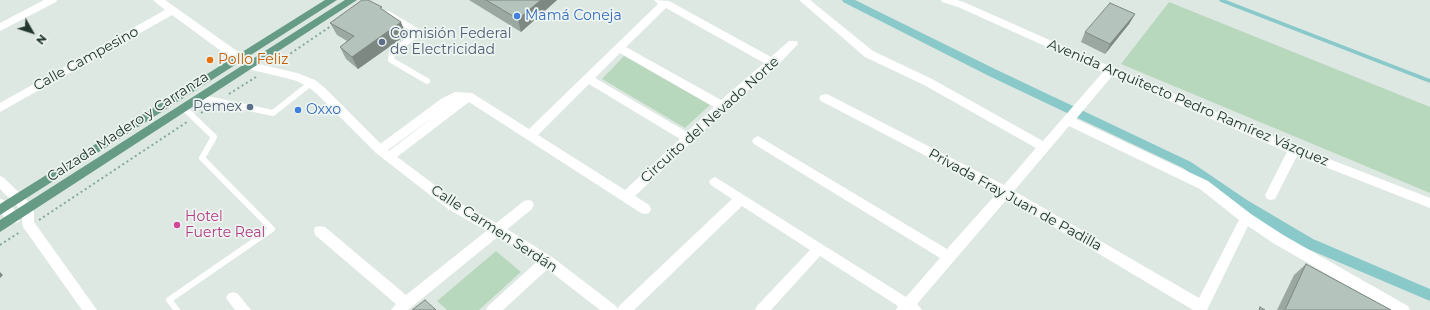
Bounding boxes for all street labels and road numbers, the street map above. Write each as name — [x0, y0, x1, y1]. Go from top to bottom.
street label: Calle Campesino — [31, 23, 141, 95]
street label: Avenida Arquitecto Pedro Ramírez Vázquez — [1045, 36, 1331, 170]
street label: Circuito del Nevado Norte — [637, 53, 783, 187]
street label: Calzada Madero y Carranza — [44, 68, 212, 186]
street label: Privada Fray Juan de Padilla — [925, 145, 1105, 255]
street label: Calle Carmen Serdán — [428, 182, 560, 276]

